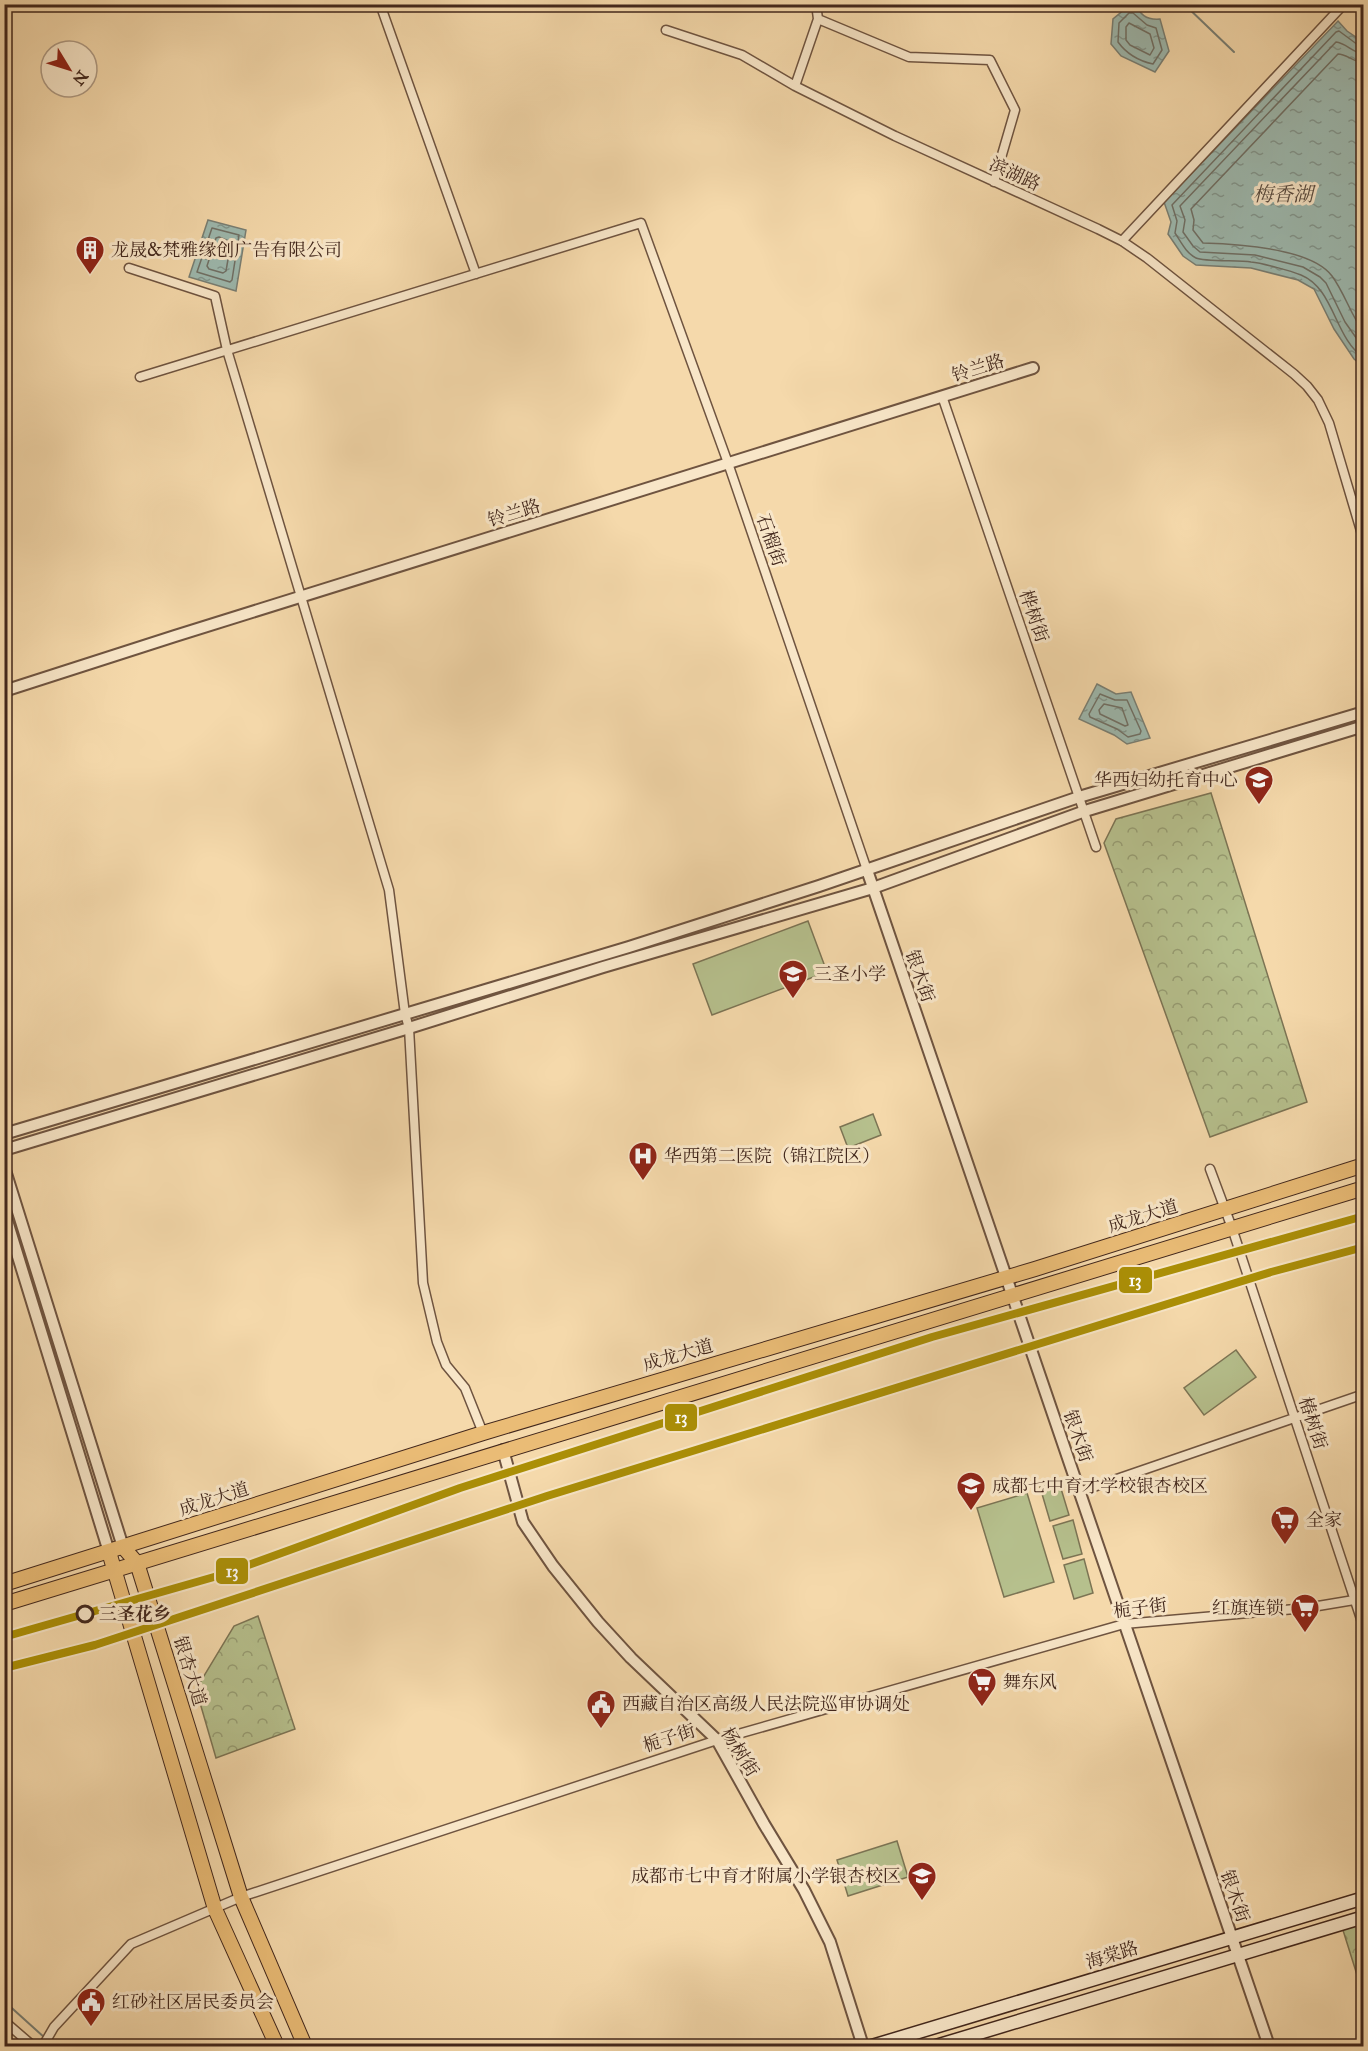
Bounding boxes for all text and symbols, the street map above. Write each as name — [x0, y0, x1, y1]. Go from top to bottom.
north arrow — [39, 39, 99, 99]
text: N — [69, 67, 92, 89]
street label: 滨湖路 — [986, 153, 1044, 195]
water label: 梅香湖 — [1253, 182, 1316, 206]
building icon: 龙晟&梵雅缘创广告有限公司 — [74, 234, 106, 276]
place label: 龙晟&梵雅缘创广告有限公司 — [111, 239, 342, 261]
street label: 铃兰路 — [949, 350, 1007, 386]
street label: 铃兰路 — [485, 495, 543, 531]
street label: 石榴街 — [752, 511, 790, 569]
street label: 桦树街 — [1015, 587, 1053, 645]
school or university icon: 华西妇幼托育中心 — [1243, 764, 1275, 806]
place label: 华西妇幼托育中心 — [1094, 769, 1238, 791]
street label: 银木街 — [901, 947, 939, 1005]
school or university icon: 三圣小学 — [777, 958, 809, 1000]
place label: 三圣小学 — [814, 963, 886, 985]
hospital icon: 华西第二医院（锦江院区） — [627, 1140, 659, 1182]
place label: 华西第二医院（锦江院区） — [664, 1145, 880, 1167]
street label: 成龙大道 — [1105, 1195, 1181, 1237]
line badge: 13 — [1118, 1266, 1153, 1294]
text: 13 — [1129, 1271, 1141, 1291]
street label: 成龙大道 — [640, 1335, 716, 1375]
street label: 椿树街 — [1294, 1394, 1332, 1452]
line badge: 13 — [664, 1403, 698, 1432]
street label: 银木街 — [1059, 1407, 1097, 1465]
text: 13 — [675, 1408, 687, 1428]
school or university icon: 成都七中育才学校银杏校区 — [955, 1470, 987, 1512]
place label: 成都七中育才学校银杏校区 — [992, 1475, 1208, 1497]
street label: 成龙大道 — [176, 1477, 252, 1521]
supermarket icon: 全家 — [1269, 1504, 1301, 1546]
place label: 全家 — [1306, 1509, 1342, 1531]
line badge: 13 — [215, 1557, 249, 1585]
text: 13 — [226, 1562, 238, 1582]
supermarket icon: 红旗连锁 — [1289, 1592, 1321, 1634]
street label: 栀子街 — [1112, 1594, 1168, 1622]
place label: 红旗连锁 — [1212, 1597, 1284, 1619]
place label: 三圣花乡 — [99, 1603, 171, 1625]
marker: 三圣花乡 — [76, 1605, 94, 1623]
street label: 银杏大道 — [169, 1633, 211, 1709]
supermarket icon: 舞东风 — [966, 1666, 998, 1708]
place label: 舞东风 — [1003, 1671, 1057, 1693]
public building icon: 西藏自治区高级人民法院巡审协调处 — [585, 1688, 617, 1730]
place label: 西藏自治区高级人民法院巡审协调处 — [622, 1693, 910, 1715]
street label: 栀子街 — [640, 1719, 698, 1757]
street label: 杨树街 — [716, 1723, 764, 1781]
school or university icon: 成都市七中育才附属小学银杏校区 — [906, 1860, 938, 1902]
place label: 成都市七中育才附属小学银杏校区 — [631, 1865, 901, 1887]
street label: 银木街 — [1216, 1867, 1254, 1925]
street label: 海棠路 — [1083, 1937, 1141, 1973]
public building icon: 红砂社区居民委员会 — [75, 1986, 107, 2028]
place label: 红砂社区居民委员会 — [112, 1991, 274, 2013]

